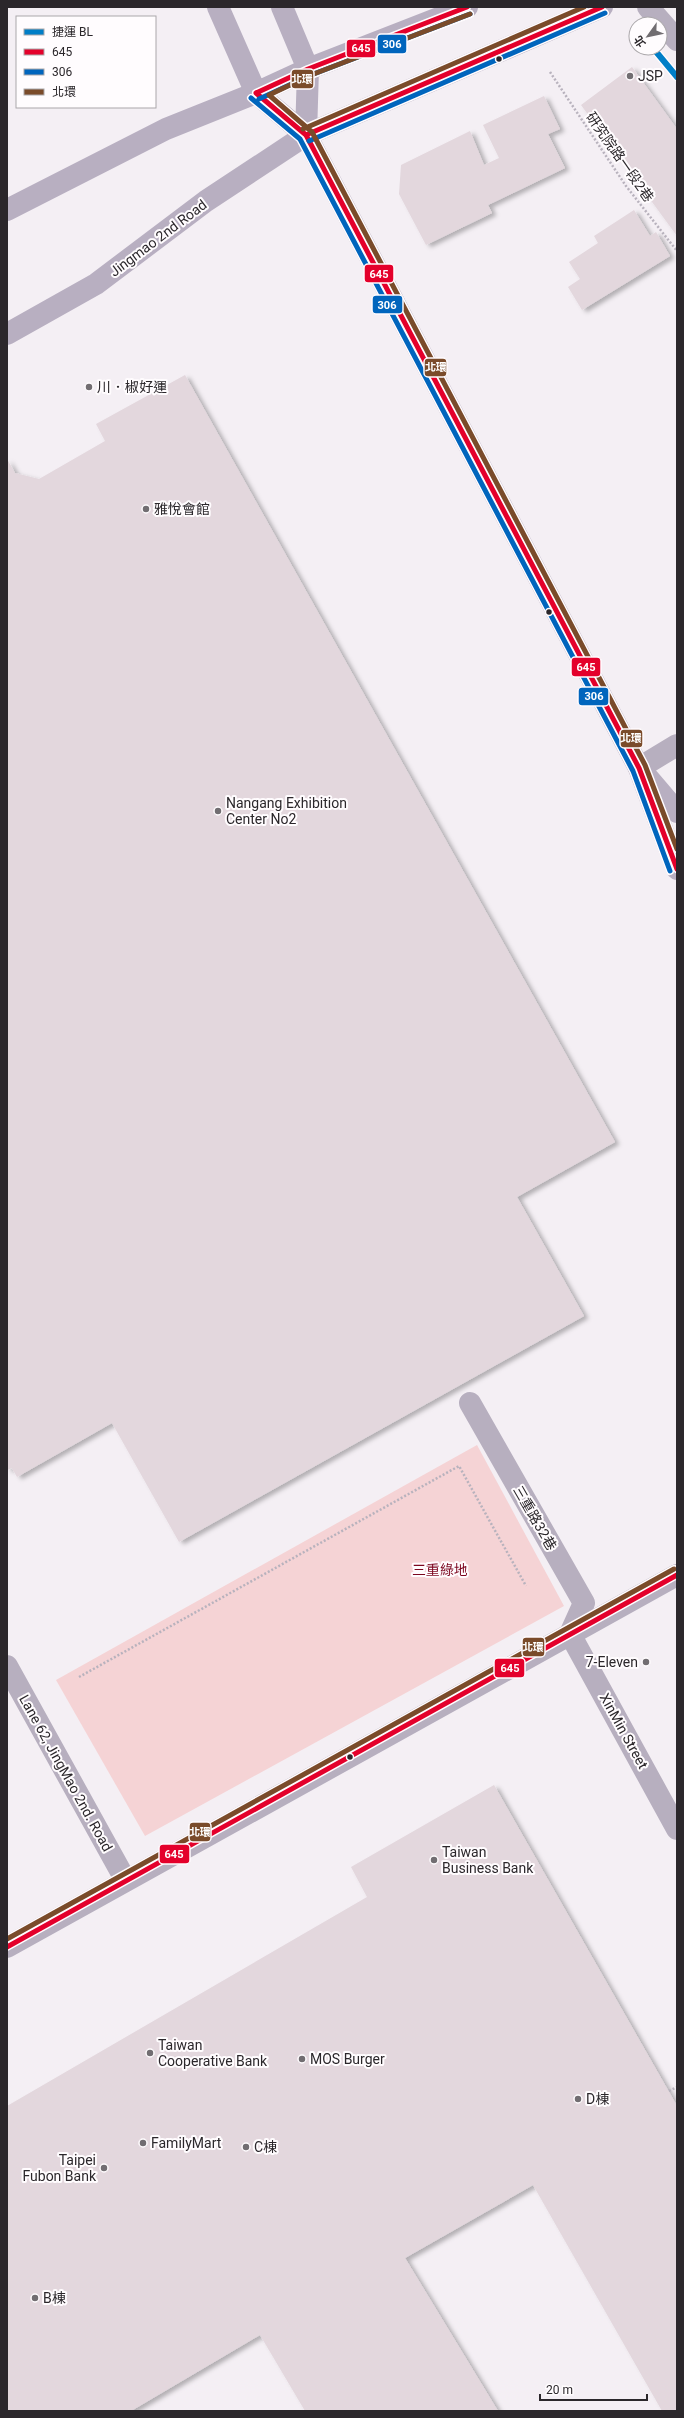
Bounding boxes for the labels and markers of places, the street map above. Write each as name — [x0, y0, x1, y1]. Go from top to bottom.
unlabelled marker — [494, 54, 504, 64]
place label: JSP — [638, 68, 663, 84]
marker: JSP — [625, 71, 635, 81]
place label: 川．椒好運 — [97, 379, 167, 395]
marker: 川．椒好運 — [84, 382, 94, 392]
place label: 雅悅會館 — [154, 501, 210, 517]
marker: 雅悅會館 — [141, 504, 151, 514]
unlabelled marker — [544, 607, 554, 617]
place label: Nangang Exhibition Center No2 — [226, 795, 347, 827]
marker: Nangang Exhibition Center No2 — [213, 806, 223, 816]
place label: 7-Eleven — [586, 1654, 638, 1670]
marker: 7-Eleven — [641, 1657, 651, 1667]
unlabelled marker — [345, 1752, 355, 1762]
place label: Taiwan Business Bank — [442, 1844, 534, 1876]
marker: Taiwan Business Bank — [429, 1855, 439, 1865]
place label: Taiwan Cooperative Bank — [158, 2037, 268, 2069]
marker: Taiwan Cooperative Bank — [145, 2048, 155, 2058]
place label: MOS Burger — [310, 2051, 385, 2067]
marker: MOS Burger — [297, 2054, 307, 2064]
place label: D棟 — [586, 2091, 609, 2107]
marker: D棟 — [573, 2094, 583, 2104]
place label: FamilyMart — [151, 2135, 222, 2151]
marker: FamilyMart — [138, 2138, 148, 2148]
place label: C棟 — [254, 2139, 277, 2155]
marker: C棟 — [241, 2142, 251, 2152]
place label: Taipei Fubon Bank — [22, 2152, 97, 2184]
marker: Taipei Fubon Bank — [99, 2163, 109, 2173]
place label: B棟 — [43, 2290, 66, 2306]
marker: B棟 — [30, 2293, 40, 2303]

